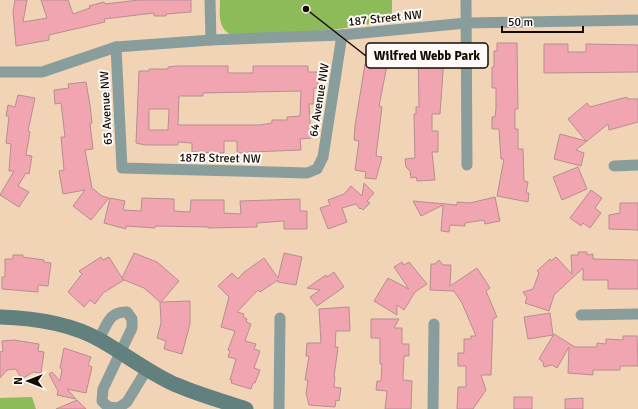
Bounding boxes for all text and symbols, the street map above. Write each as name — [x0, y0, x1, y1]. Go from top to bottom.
street label: 187 Street NW — [347, 7, 423, 30]
scale bar — [502, 8, 583, 34]
text: 50 m — [508, 15, 533, 30]
callout: Wilfred Webb Park — [366, 43, 488, 68]
text: Wilfred Webb Park — [374, 48, 480, 64]
street label: 64 Avenue NW — [306, 62, 333, 138]
street label: 65 Avenue NW — [97, 71, 116, 145]
street label: 187B Street NW — [179, 150, 261, 167]
north arrow — [8, 361, 48, 401]
text: N — [12, 377, 25, 385]

